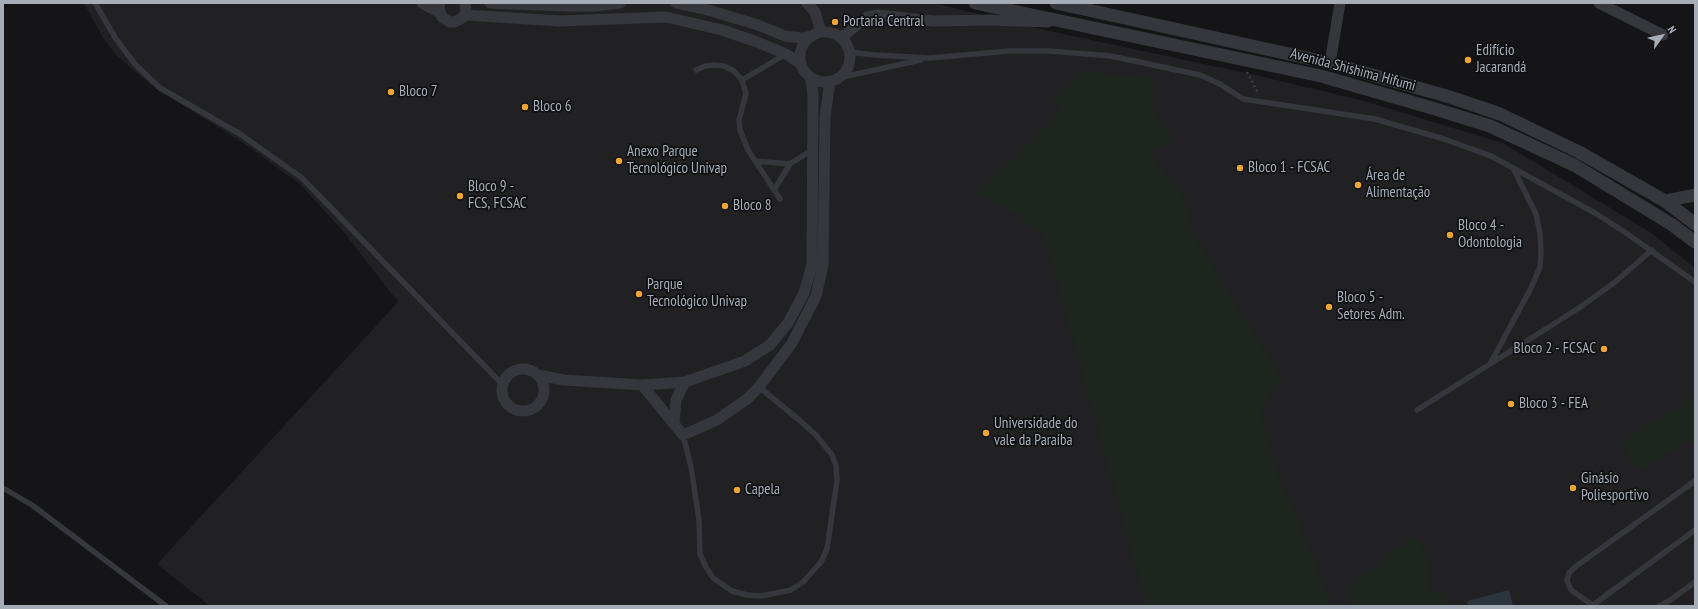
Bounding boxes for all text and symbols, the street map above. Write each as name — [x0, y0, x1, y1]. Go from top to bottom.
place label: Portaria Central — [843, 13, 924, 31]
north arrow — [1642, 16, 1682, 56]
marker: Portaria Central — [830, 17, 840, 27]
text: N — [1665, 23, 1680, 36]
place label: Edifício Jacarandá — [1476, 42, 1526, 77]
street label: Avenida Shishima Hifumi — [1288, 45, 1418, 95]
marker: Edifício Jacarandá — [1463, 55, 1473, 65]
place label: Bloco 7 — [399, 83, 438, 101]
marker: Bloco 7 — [386, 87, 396, 97]
place label: Bloco 6 — [533, 98, 572, 116]
marker: Bloco 6 — [520, 102, 530, 112]
place label: Anexo Parque Tecnológico Univap — [627, 143, 727, 178]
marker: Anexo Parque Tecnológico Univap — [614, 156, 624, 166]
place label: Bloco 1 - FCSAC — [1248, 159, 1330, 177]
marker: Bloco 1 - FCSAC — [1235, 163, 1245, 173]
place label: Área de Alimentação — [1366, 167, 1430, 202]
place label: Bloco 9 - FCS, FCSAC — [468, 178, 527, 213]
marker: Área de Alimentação — [1353, 180, 1363, 190]
marker: Bloco 9 - FCS, FCSAC — [455, 191, 465, 201]
place label: Bloco 8 — [733, 197, 772, 215]
marker: Bloco 8 — [720, 201, 730, 211]
place label: Bloco 4 - Odontologia — [1458, 217, 1522, 252]
marker: Bloco 4 - Odontologia — [1445, 230, 1455, 240]
place label: Parque Tecnológico Univap — [647, 276, 747, 311]
marker: Parque Tecnológico Univap — [634, 289, 644, 299]
place label: Bloco 5 - Setores Adm. — [1337, 289, 1405, 324]
marker: Bloco 5 - Setores Adm. — [1324, 302, 1334, 312]
place label: Bloco 2 - FCSAC — [1514, 340, 1596, 358]
marker: Bloco 2 - FCSAC — [1599, 344, 1609, 354]
place label: Bloco 3 - FEA — [1519, 395, 1588, 413]
marker: Bloco 3 - FEA — [1506, 399, 1516, 409]
place label: Universidade do vale da Paraíba — [994, 415, 1077, 450]
marker: Universidade do vale da Paraíba — [981, 428, 991, 438]
place label: Ginásio Poliesportivo — [1581, 470, 1649, 505]
place label: Capela — [745, 481, 780, 499]
marker: Ginásio Poliesportivo — [1568, 483, 1578, 493]
marker: Capela — [732, 485, 742, 495]

